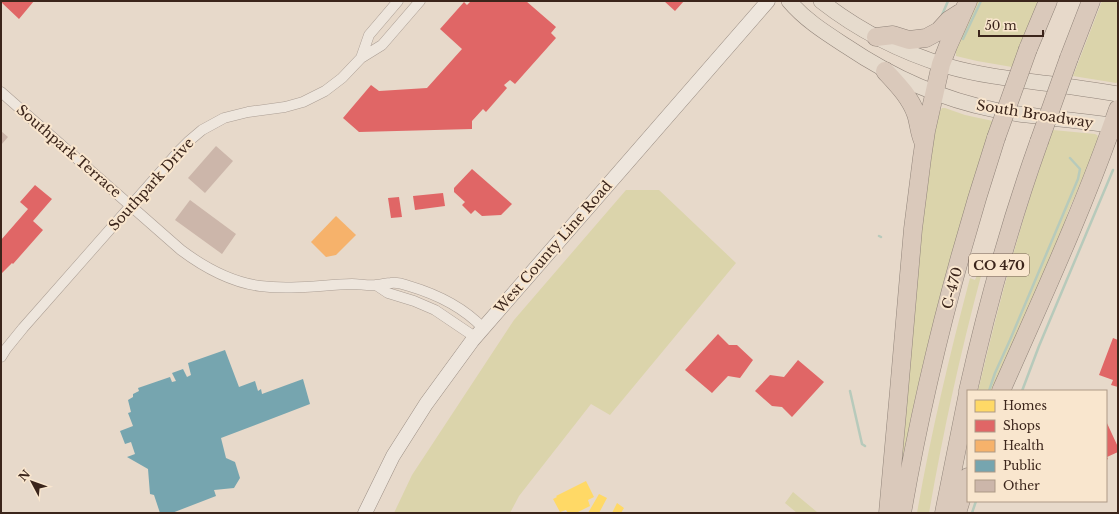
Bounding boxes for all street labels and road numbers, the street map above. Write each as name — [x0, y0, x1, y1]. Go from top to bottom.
street label: South Broadway — [975, 96, 1095, 132]
street label: Southpark Terrace — [13, 101, 125, 201]
street label: Southpark Drive — [105, 134, 197, 234]
street label: West County Line Road — [490, 176, 616, 318]
road number: CO 470 — [969, 254, 1029, 276]
street label: C-470 — [938, 265, 966, 311]

